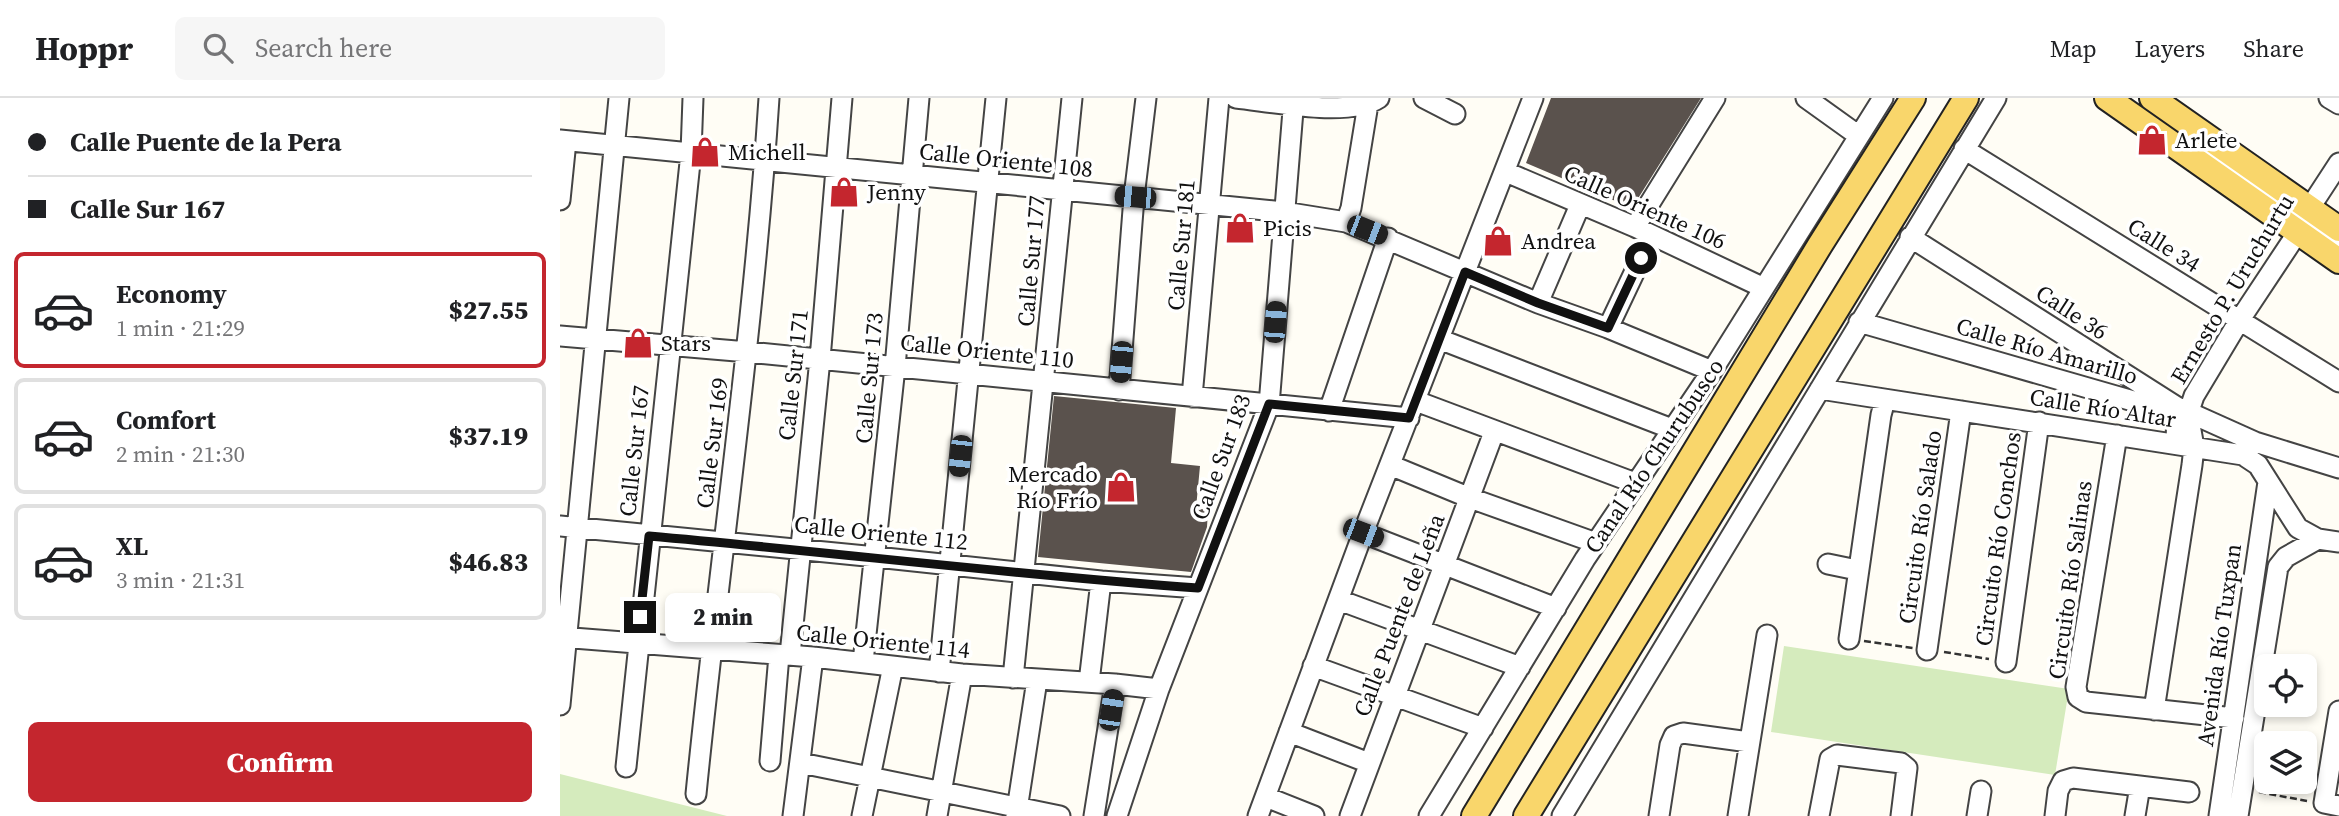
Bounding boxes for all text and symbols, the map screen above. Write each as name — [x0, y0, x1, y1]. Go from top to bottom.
search box — [175, 17, 665, 80]
text: Hoppr — [35, 26, 133, 71]
icon: search — [199, 29, 237, 67]
text: Search here — [255, 30, 392, 66]
text: Map — [2050, 32, 2097, 65]
text: Layers — [2135, 32, 2205, 65]
text: Share — [2243, 32, 2304, 65]
shop icon: Arlete — [2135, 123, 2169, 157]
text: Calle Puente de la Pera — [70, 124, 342, 160]
place label: Arlete — [2175, 124, 2238, 156]
shop icon: Michell — [688, 135, 722, 169]
street label: Calle Oriente 108 — [918, 135, 1094, 185]
place label: Michell — [728, 136, 806, 168]
street label: Calle Oriente 106 — [1559, 157, 1731, 257]
shop icon: Jenny — [827, 175, 861, 209]
place label: Jenny — [866, 176, 926, 208]
street label: Calle Sur 181 — [1159, 178, 1203, 312]
car — [1114, 185, 1157, 209]
street label: Ernesto P. Uruchurtu — [2163, 188, 2301, 390]
text: Calle Sur 167 — [70, 191, 225, 227]
street label: Calle Sur 177 — [1009, 194, 1053, 328]
street label: Calle 34 — [2122, 210, 2207, 280]
shop icon: Picis — [1223, 211, 1257, 245]
place label: Picis — [1263, 212, 1312, 244]
car — [1344, 213, 1391, 247]
shop icon: Andrea — [1481, 224, 1515, 258]
place label: Andrea — [1521, 225, 1596, 257]
route start — [1625, 242, 1657, 274]
text: Economy — [116, 276, 227, 312]
street label: Calle 36 — [2030, 277, 2114, 347]
icon: car — [32, 279, 95, 342]
text: $27.55 — [449, 292, 528, 328]
car — [1264, 300, 1287, 344]
street label: Calle Sur 171 — [770, 308, 816, 442]
street label: Calle Río Amarillo — [1953, 310, 2141, 392]
street label: Calle Sur 173 — [847, 311, 891, 445]
text: 1 min · 21:29 — [116, 312, 245, 344]
shop icon: Stars — [621, 326, 655, 360]
street label: Calle Oriente 110 — [899, 326, 1075, 376]
place label: Stars — [661, 327, 711, 359]
car — [1109, 340, 1134, 384]
street label: Canal Río Churubusco — [1577, 352, 1731, 560]
street label: Calle Sur 169 — [688, 376, 736, 510]
street label: Calle Río Altar — [2028, 381, 2179, 435]
street label: Calle Sur 167 — [611, 384, 657, 518]
street label: Calle Sur 183 — [1183, 390, 1259, 524]
text: Comfort — [116, 402, 216, 438]
icon: car — [32, 405, 95, 468]
text: $37.19 — [449, 418, 528, 454]
street label: Circuito Río Salado — [1891, 428, 1949, 626]
street label: Circuito Río Conchos — [1967, 430, 2029, 648]
car — [948, 434, 973, 478]
text: 2 min · 21:30 — [116, 438, 245, 470]
place label: Mercado Río Frío — [1008, 458, 1098, 516]
shop icon: Mercado Río Frío — [1104, 470, 1138, 504]
street label: Circuito Río Salinas — [2040, 479, 2100, 681]
street label: Calle Oriente 112 — [793, 508, 969, 558]
street label: Calle Puente de Leña — [1346, 509, 1453, 721]
car — [1340, 516, 1387, 550]
text: XL — [116, 528, 148, 564]
icon: car — [32, 531, 95, 594]
street label: Avenida Río Tuxpan — [2189, 542, 2249, 748]
text: $46.83 — [449, 544, 528, 580]
text: 3 min · 21:31 — [116, 564, 245, 596]
callout: 2 min — [664, 592, 780, 642]
route end — [624, 601, 656, 633]
text: 2 min — [693, 601, 753, 633]
street label: Calle Oriente 114 — [795, 616, 972, 666]
map controls — [2254, 654, 2317, 794]
button: locate — [2254, 654, 2317, 717]
car — [1098, 688, 1125, 732]
button: Confirm — [28, 722, 532, 802]
button: layers — [2254, 731, 2317, 794]

